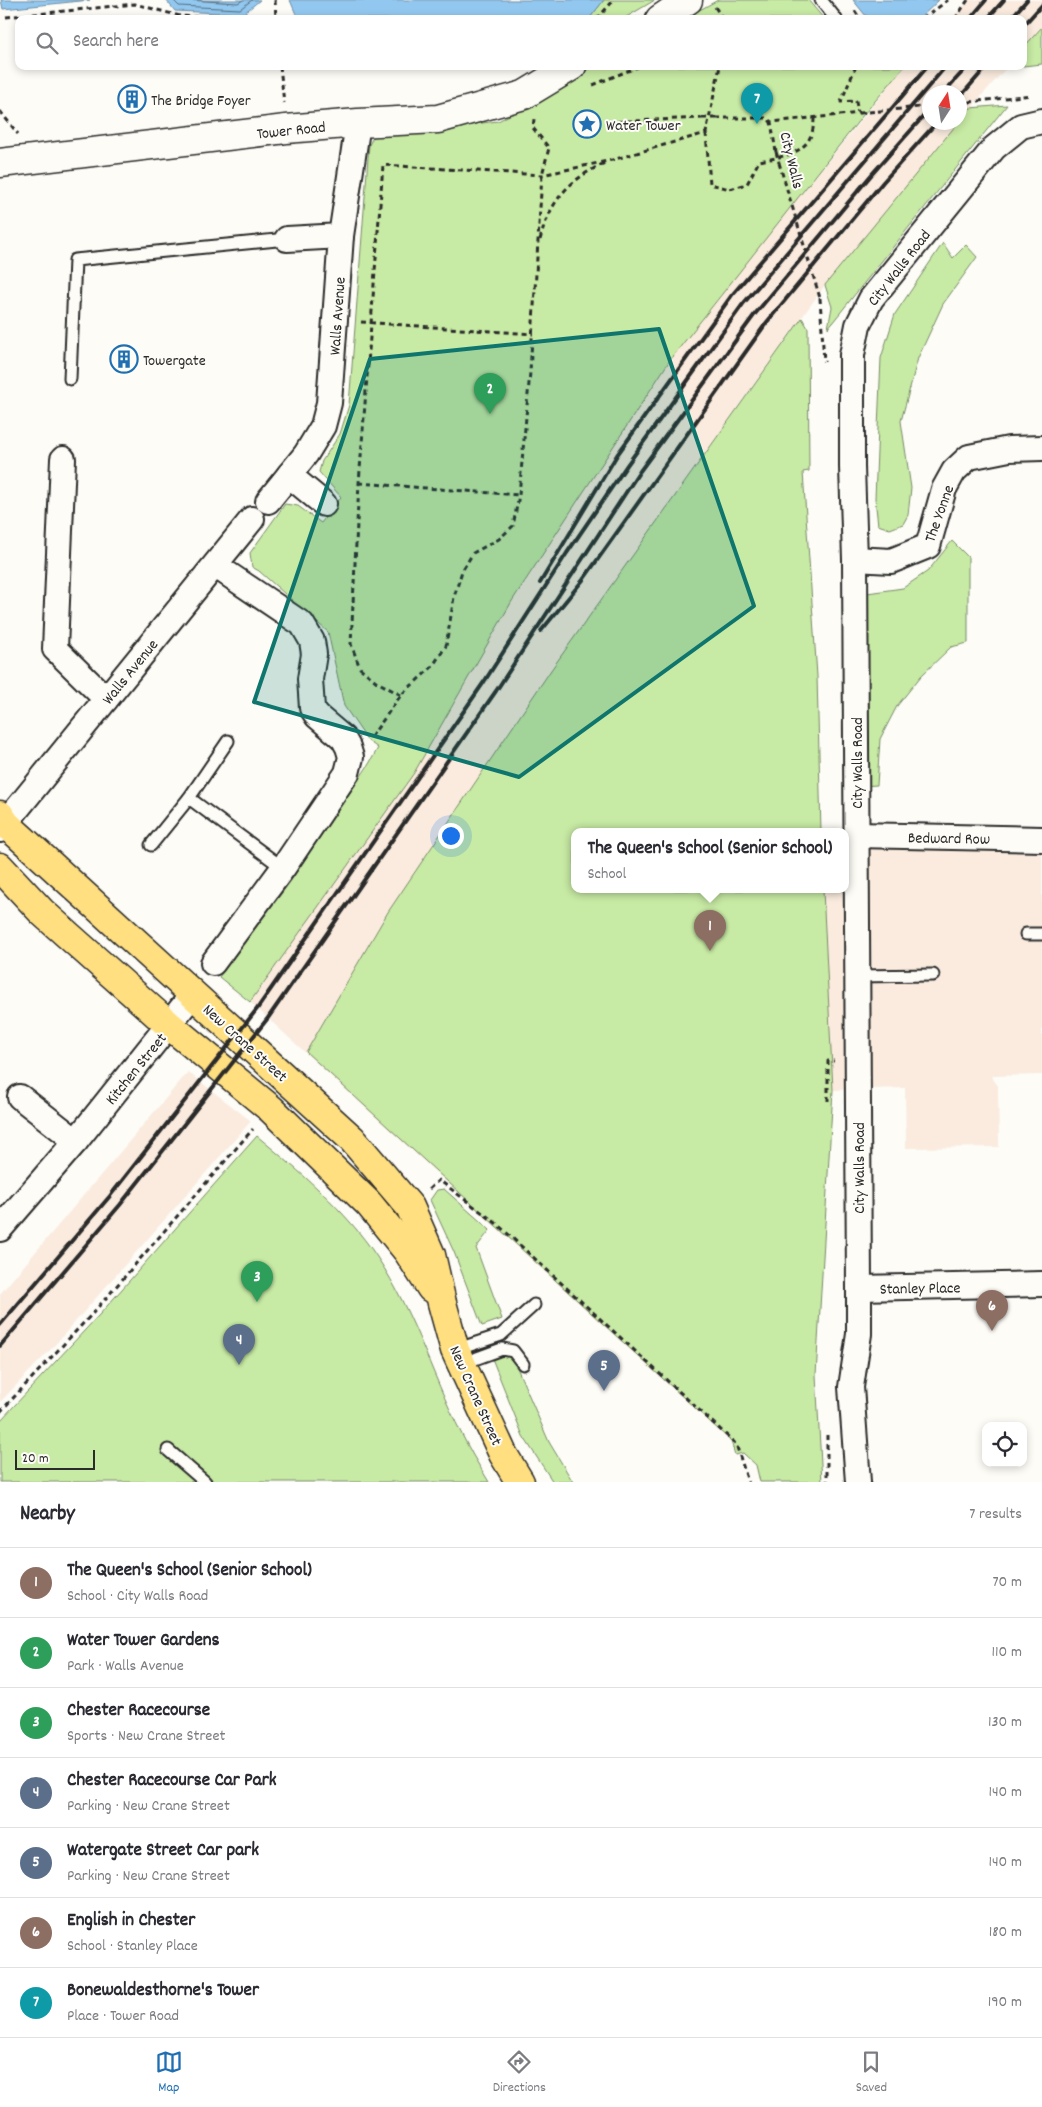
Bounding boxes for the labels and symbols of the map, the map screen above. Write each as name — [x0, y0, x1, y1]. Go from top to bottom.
pin: 7 — [741, 83, 773, 124]
building icon: The Bridge Foyer — [117, 84, 147, 114]
north arrow — [922, 85, 967, 130]
place label: The Bridge Foyer — [151, 90, 251, 113]
place icon: Water Tower — [572, 109, 602, 139]
place label: Water Tower — [606, 115, 681, 138]
street label: Tower Road — [256, 116, 327, 147]
street label: City Walls — [772, 130, 809, 192]
street label: City Walls Road — [863, 225, 937, 312]
street label: Walls Avenue — [324, 276, 353, 356]
building icon: Towergate — [109, 344, 139, 374]
place label: Towergate — [143, 350, 206, 373]
pin: 2 — [474, 373, 506, 414]
street label: The Yonne — [919, 482, 961, 546]
street label: Walls Avenue — [97, 635, 165, 710]
street label: City Walls Road — [847, 717, 870, 809]
your location — [438, 823, 464, 849]
street label: Bedward Row — [908, 827, 990, 852]
pin: 1 — [694, 910, 726, 951]
street label: New Crane Street — [197, 999, 292, 1088]
street label: Kitchen Street — [101, 1028, 173, 1111]
street label: City Walls Road — [849, 1122, 872, 1214]
pin: 3 — [241, 1261, 273, 1302]
street label: Stanley Place — [879, 1277, 961, 1302]
pin: 6 — [976, 1290, 1008, 1331]
pin: 4 — [223, 1324, 255, 1365]
street label: New Crane Street — [442, 1342, 507, 1450]
pin: 5 — [588, 1350, 620, 1391]
scale bar — [15, 1447, 95, 1470]

